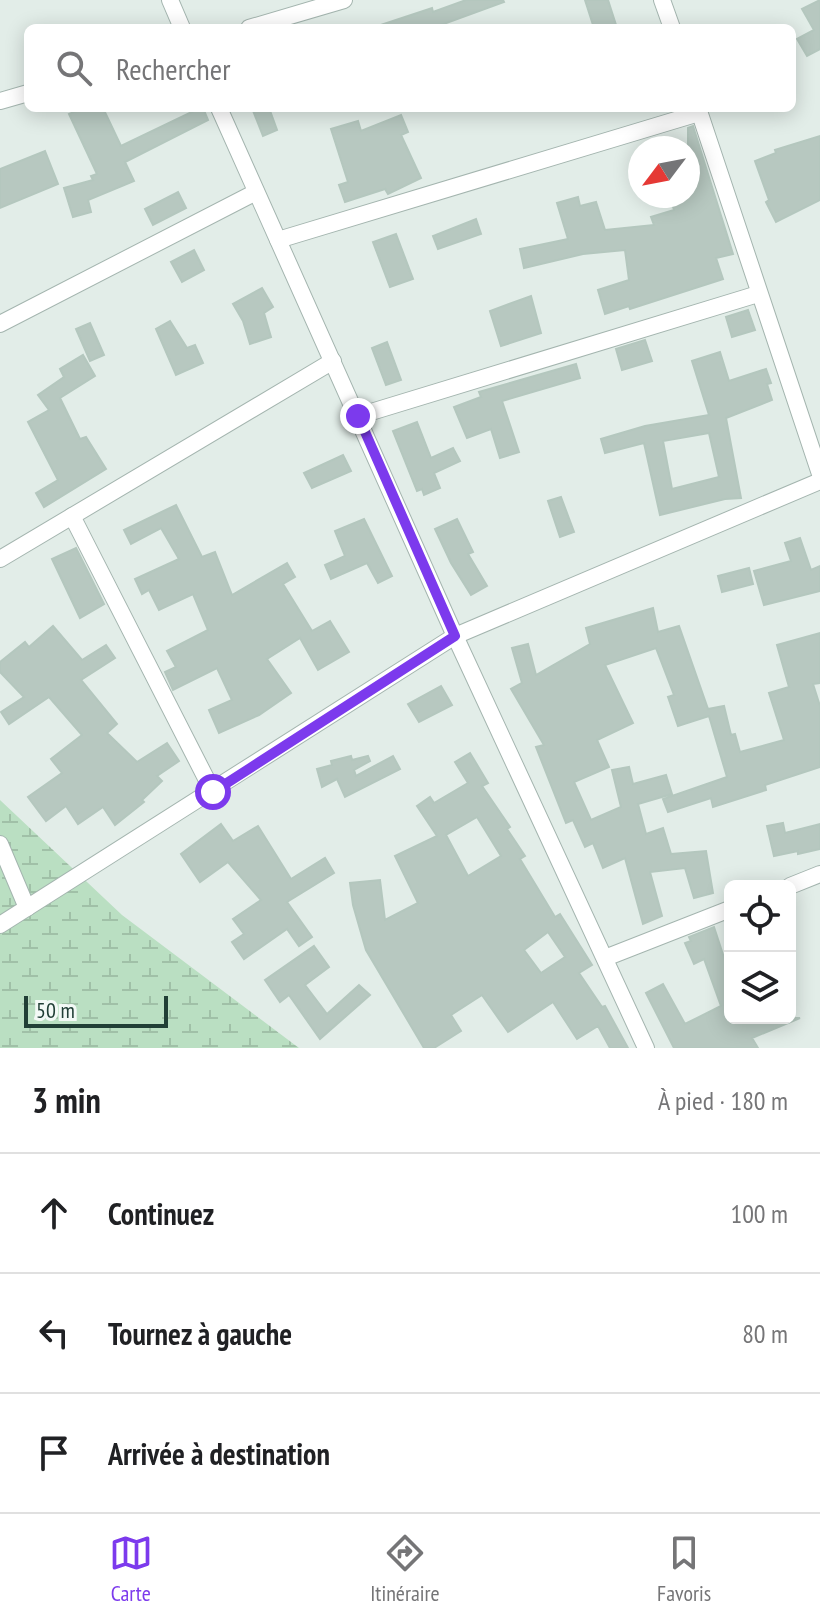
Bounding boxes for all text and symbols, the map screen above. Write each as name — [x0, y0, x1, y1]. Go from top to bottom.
search box — [24, 24, 796, 112]
icon: search — [52, 46, 96, 90]
text: Rechercher — [116, 49, 230, 88]
north arrow — [628, 136, 700, 208]
route end — [340, 398, 376, 434]
route start — [195, 774, 231, 810]
map controls — [724, 880, 796, 1024]
button: locate — [724, 880, 796, 952]
button: layers — [724, 952, 796, 1024]
scale bar — [24, 992, 168, 1028]
text: 50 m — [36, 996, 75, 1024]
text: 3 min — [32, 1078, 101, 1122]
text: À pied · 180 m — [658, 1084, 788, 1117]
icon: ahead — [32, 1191, 76, 1235]
text: Continuez — [108, 1194, 214, 1233]
text: 100 m — [730, 1197, 788, 1230]
icon: left — [32, 1311, 76, 1355]
text: Tournez à gauche — [108, 1314, 292, 1353]
text: 80 m — [742, 1317, 788, 1350]
icon: arrive — [32, 1431, 76, 1475]
text: Arrivée à destination — [108, 1434, 330, 1473]
tab: Carte — [109, 1531, 153, 1607]
tab: Itinéraire — [370, 1531, 440, 1607]
tab: Favoris — [657, 1531, 711, 1607]

